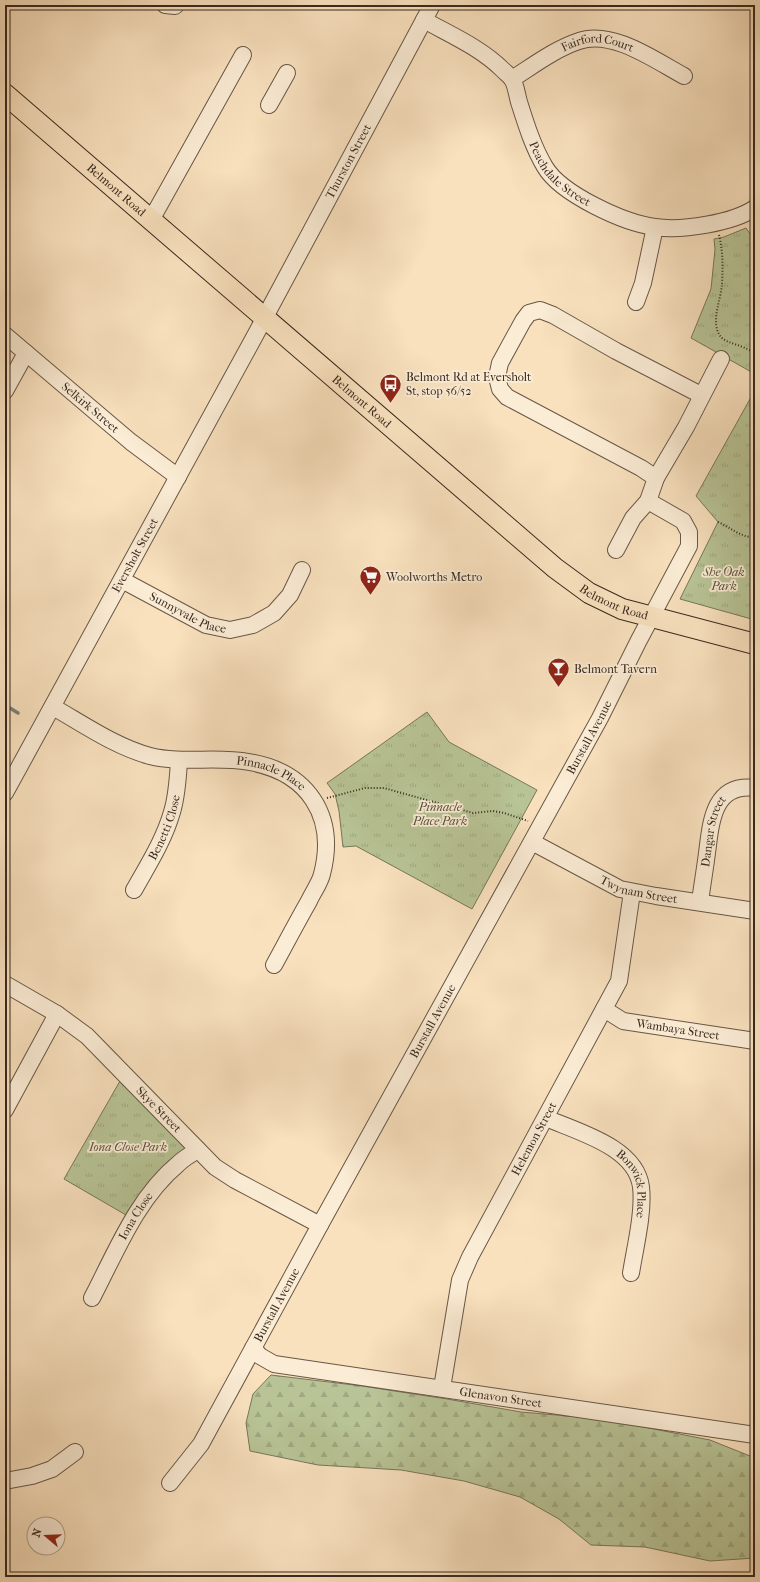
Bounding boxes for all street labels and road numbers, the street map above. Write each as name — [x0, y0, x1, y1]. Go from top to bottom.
street label: Fairford Court — [559, 31, 637, 55]
street label: Thurston Street — [323, 121, 374, 201]
street label: Peachdale Street — [526, 139, 594, 210]
street label: Belmont Road — [84, 161, 149, 220]
street label: Belmont Road — [329, 372, 395, 431]
street label: Selkirk Street — [59, 379, 122, 436]
street label: Eversholt Street — [109, 515, 161, 595]
street label: Belmont Road — [577, 581, 650, 623]
street label: Sunnyvale Place — [147, 589, 228, 636]
street label: Burstall Avenue — [563, 698, 615, 777]
street label: Pinnacle Place — [236, 753, 309, 794]
street label: Dangar Street — [698, 792, 729, 868]
street label: Benetti Close — [145, 794, 183, 862]
street label: Twynam Street — [598, 873, 679, 906]
street label: Burstall Avenue — [407, 982, 459, 1060]
street label: Wambaya Street — [634, 1016, 721, 1043]
street label: Skye Street — [133, 1084, 185, 1136]
street label: Helemon Street — [508, 1099, 560, 1178]
street label: Bonwick Place — [614, 1146, 649, 1219]
street label: Iona Close — [116, 1189, 156, 1242]
street label: Burstall Avenue — [251, 1266, 302, 1344]
street label: Glenavon Street — [459, 1384, 544, 1411]

